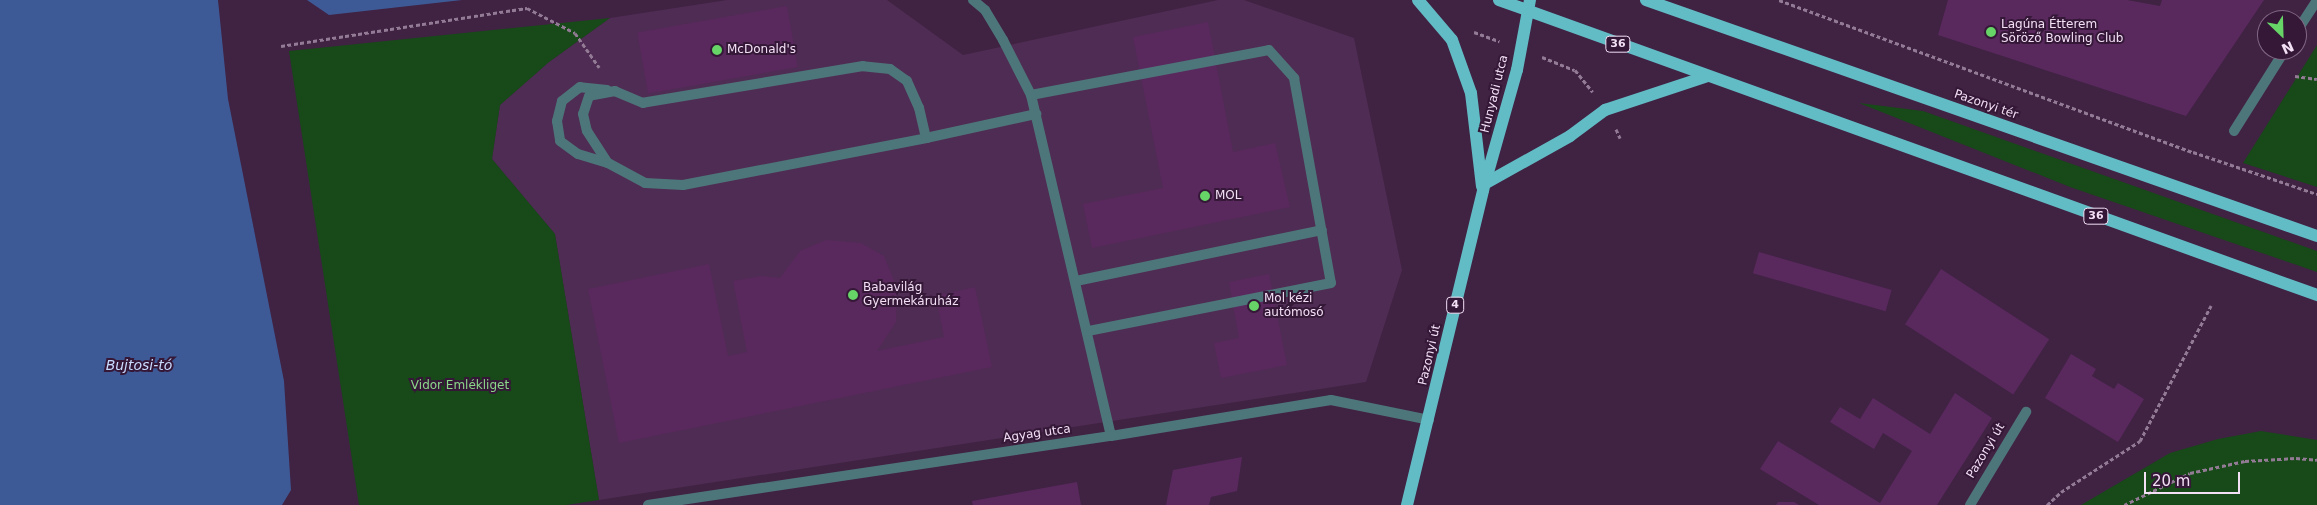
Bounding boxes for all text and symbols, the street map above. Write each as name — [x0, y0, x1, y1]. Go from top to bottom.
north arrow — [2257, 10, 2307, 60]
place label: Lagúna Étterem Söröző Bowling Club — [2001, 18, 2123, 46]
marker: Lagúna Étterem Söröző Bowling Club — [1985, 26, 1997, 38]
road number: 36 — [1604, 36, 1632, 52]
text: N — [2279, 38, 2296, 57]
place label: McDonald's — [727, 43, 796, 57]
marker: McDonald's — [711, 44, 723, 56]
street label: Hunyadi utca — [1478, 54, 1512, 134]
street label: Pazonyi tér — [1952, 87, 2020, 123]
place label: MOL — [1215, 189, 1241, 203]
marker: MOL — [1199, 190, 1211, 202]
road number: 36 — [2082, 208, 2110, 225]
place label: Babavilág Gyermekáruház — [863, 281, 958, 309]
marker: Babavilág Gyermekáruház — [847, 289, 859, 301]
place label: Mol kézi autómosó — [1264, 292, 1324, 320]
road number: 4 — [1445, 296, 1465, 314]
marker: Mol kézi autómosó — [1248, 300, 1260, 312]
street label: Pazonyi út — [1416, 323, 1444, 387]
water label: Bujtosi-tó — [106, 357, 172, 373]
park label: Vidor Emlékliget — [411, 379, 509, 393]
street label: Pazonyi út — [1964, 421, 2008, 481]
street label: Agyag utca — [1002, 422, 1072, 446]
scale bar — [2147, 462, 2243, 494]
text: 20 m — [2152, 472, 2190, 490]

